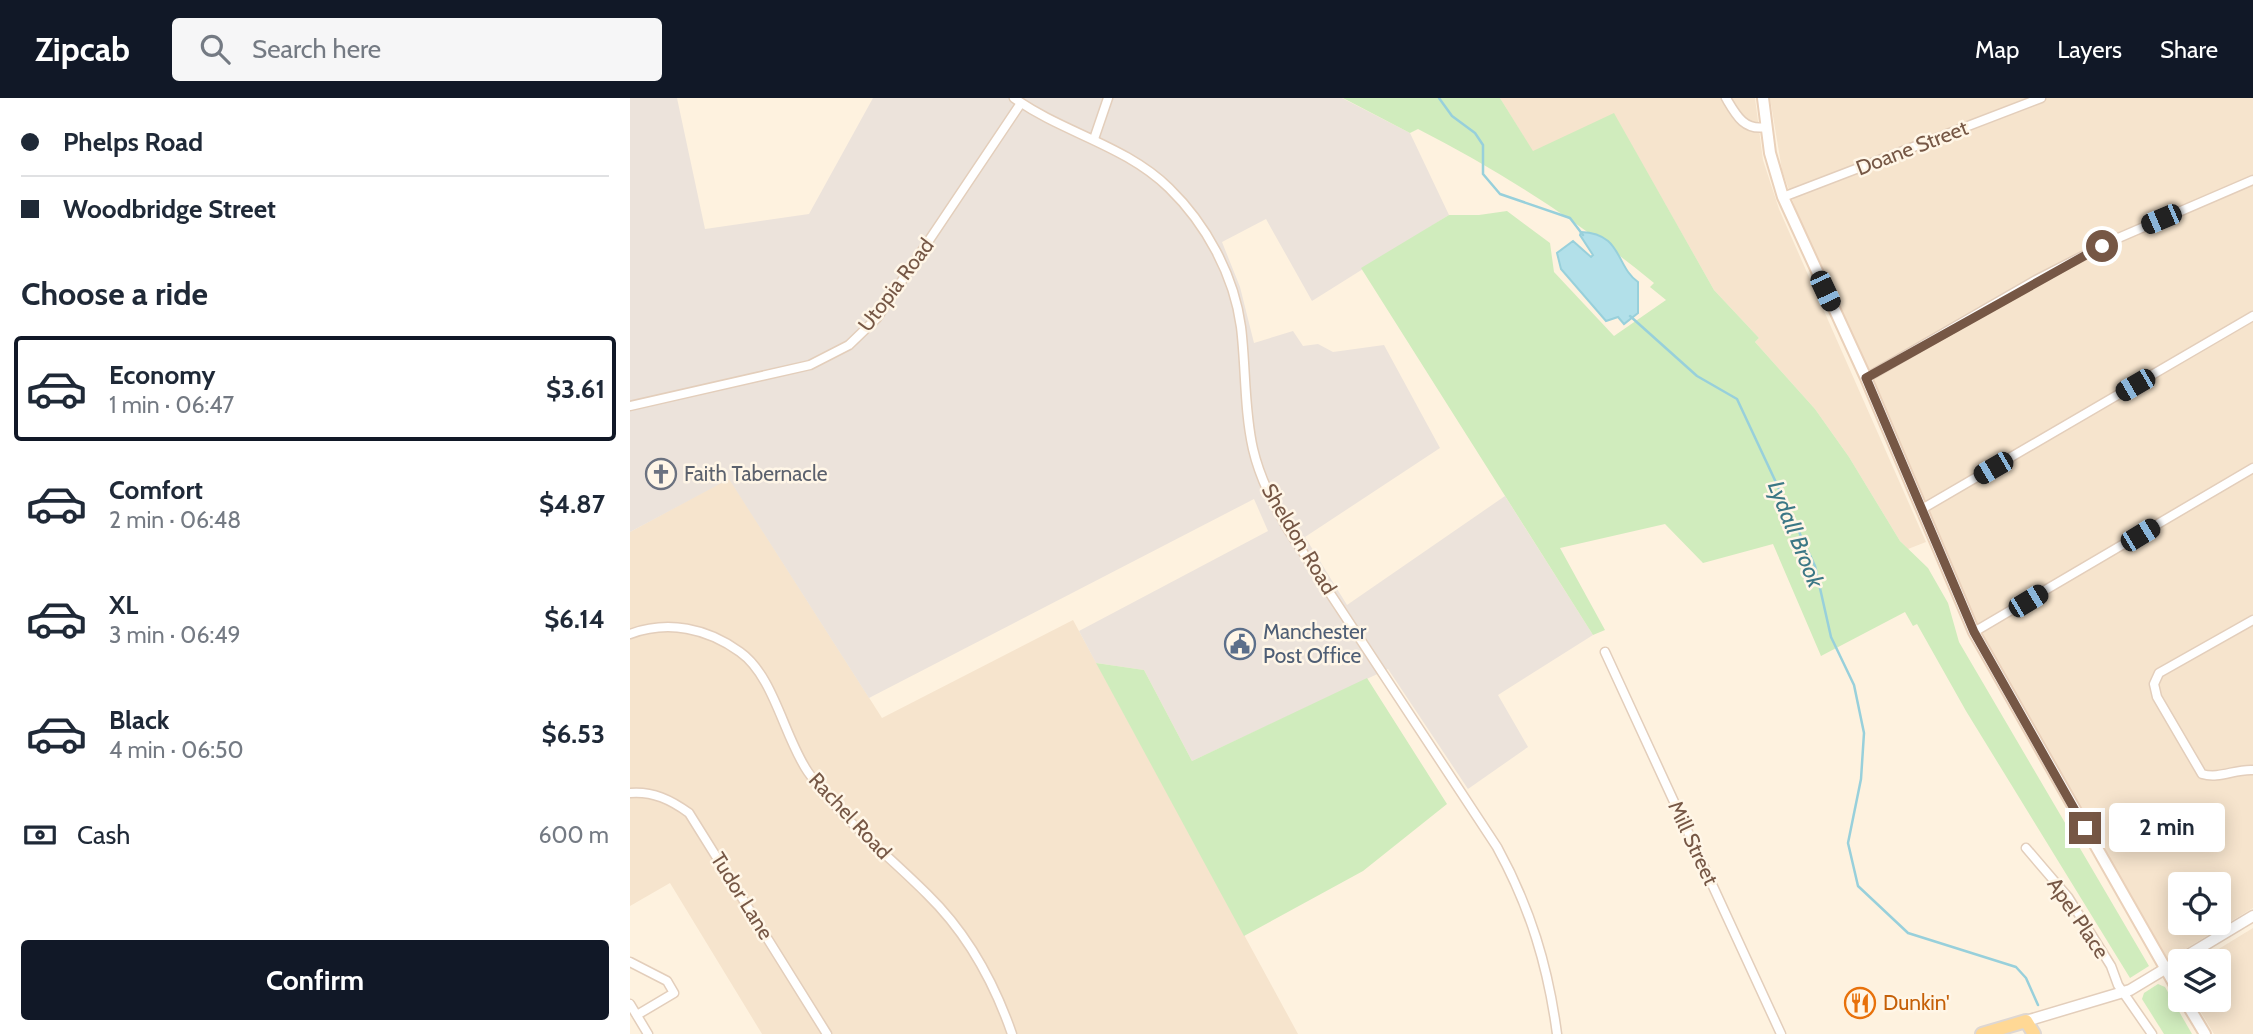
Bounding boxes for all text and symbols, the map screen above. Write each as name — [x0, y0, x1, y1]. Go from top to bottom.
search box — [172, 18, 662, 81]
text: Zipcab — [35, 29, 130, 69]
icon: search — [196, 30, 234, 68]
text: Search here — [252, 33, 381, 65]
text: Map — [1975, 35, 2019, 64]
text: Layers — [2057, 35, 2122, 64]
text: Share — [2160, 35, 2218, 64]
street label: Doane Street — [1852, 115, 1971, 180]
text: Phelps Road — [63, 126, 203, 158]
text: Woodbridge Street — [63, 193, 276, 225]
car — [2138, 201, 2185, 237]
route start — [2086, 230, 2118, 262]
street label: Utopia Road — [852, 233, 939, 336]
car — [1807, 268, 1844, 314]
text: Choose a ride — [21, 274, 208, 313]
icon: car — [25, 357, 88, 420]
text: Economy — [109, 359, 215, 391]
car — [2112, 365, 2159, 405]
text: $3.61 — [546, 373, 605, 405]
text: 1 min · 06:47 — [109, 391, 234, 419]
car — [1970, 448, 2017, 488]
church icon: Faith Tabernacle — [644, 457, 678, 491]
place label: Faith Tabernacle — [684, 461, 828, 486]
icon: car — [25, 472, 88, 535]
text: Comfort — [109, 474, 203, 506]
water label: Lydall Brook — [1762, 476, 1831, 593]
street label: Sheldon Road — [1257, 479, 1342, 598]
text: $4.87 — [539, 488, 605, 520]
text: 2 min · 06:48 — [109, 506, 241, 534]
car — [2117, 515, 2164, 555]
car — [2005, 581, 2052, 621]
icon: car — [25, 587, 88, 650]
text: XL — [109, 589, 138, 621]
text: $6.14 — [544, 603, 605, 635]
place label: Manchester Post Office — [1263, 619, 1367, 668]
text: 3 min · 06:49 — [109, 621, 241, 649]
public building icon: Manchester Post Office — [1223, 627, 1257, 661]
icon: car — [25, 702, 88, 765]
text: Black — [109, 704, 169, 736]
text: $6.53 — [542, 718, 605, 750]
text: 4 min · 06:50 — [109, 736, 244, 764]
street label: Rachel Road — [804, 767, 897, 864]
street label: Mill Street — [1663, 797, 1724, 889]
callout: 2 min — [2110, 804, 2225, 852]
route end — [2069, 812, 2101, 844]
text: 2 min — [2139, 813, 2195, 841]
icon: cash — [21, 816, 59, 854]
text: Cash — [77, 819, 130, 851]
text: 600 m — [538, 821, 609, 849]
street label: Tudor Lane — [706, 848, 779, 944]
map controls — [2168, 872, 2231, 1012]
button: locate — [2168, 872, 2231, 935]
street label: Apel Place — [2042, 873, 2115, 963]
button: Confirm — [21, 940, 609, 1020]
button: layers — [2168, 949, 2231, 1012]
restaurant icon: Dunkin' — [1843, 986, 1877, 1020]
place label: Dunkin' — [1883, 990, 1950, 1015]

